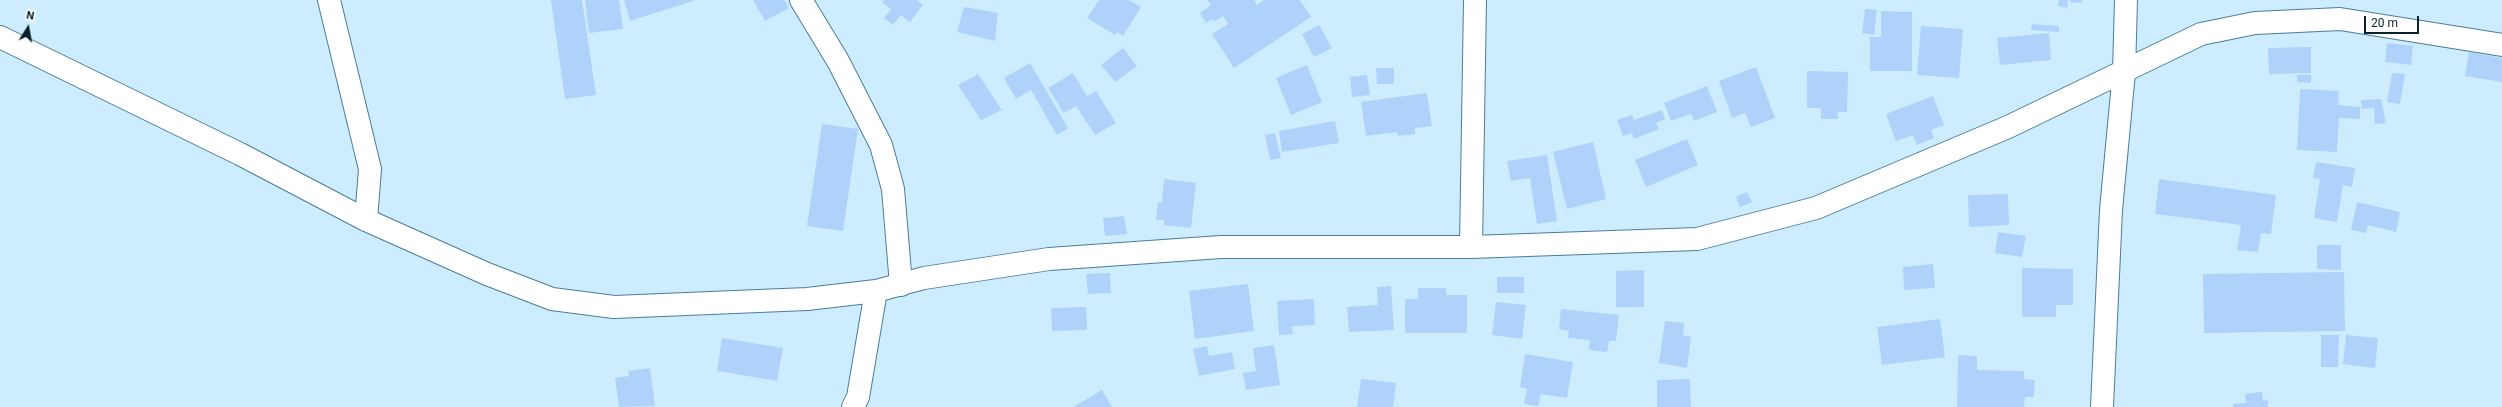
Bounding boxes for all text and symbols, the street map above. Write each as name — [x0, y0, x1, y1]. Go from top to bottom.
north arrow — [8, 8, 48, 48]
scale bar — [2366, 8, 2421, 34]
text: N — [25, 9, 35, 23]
text: 20 m — [2371, 16, 2398, 30]

